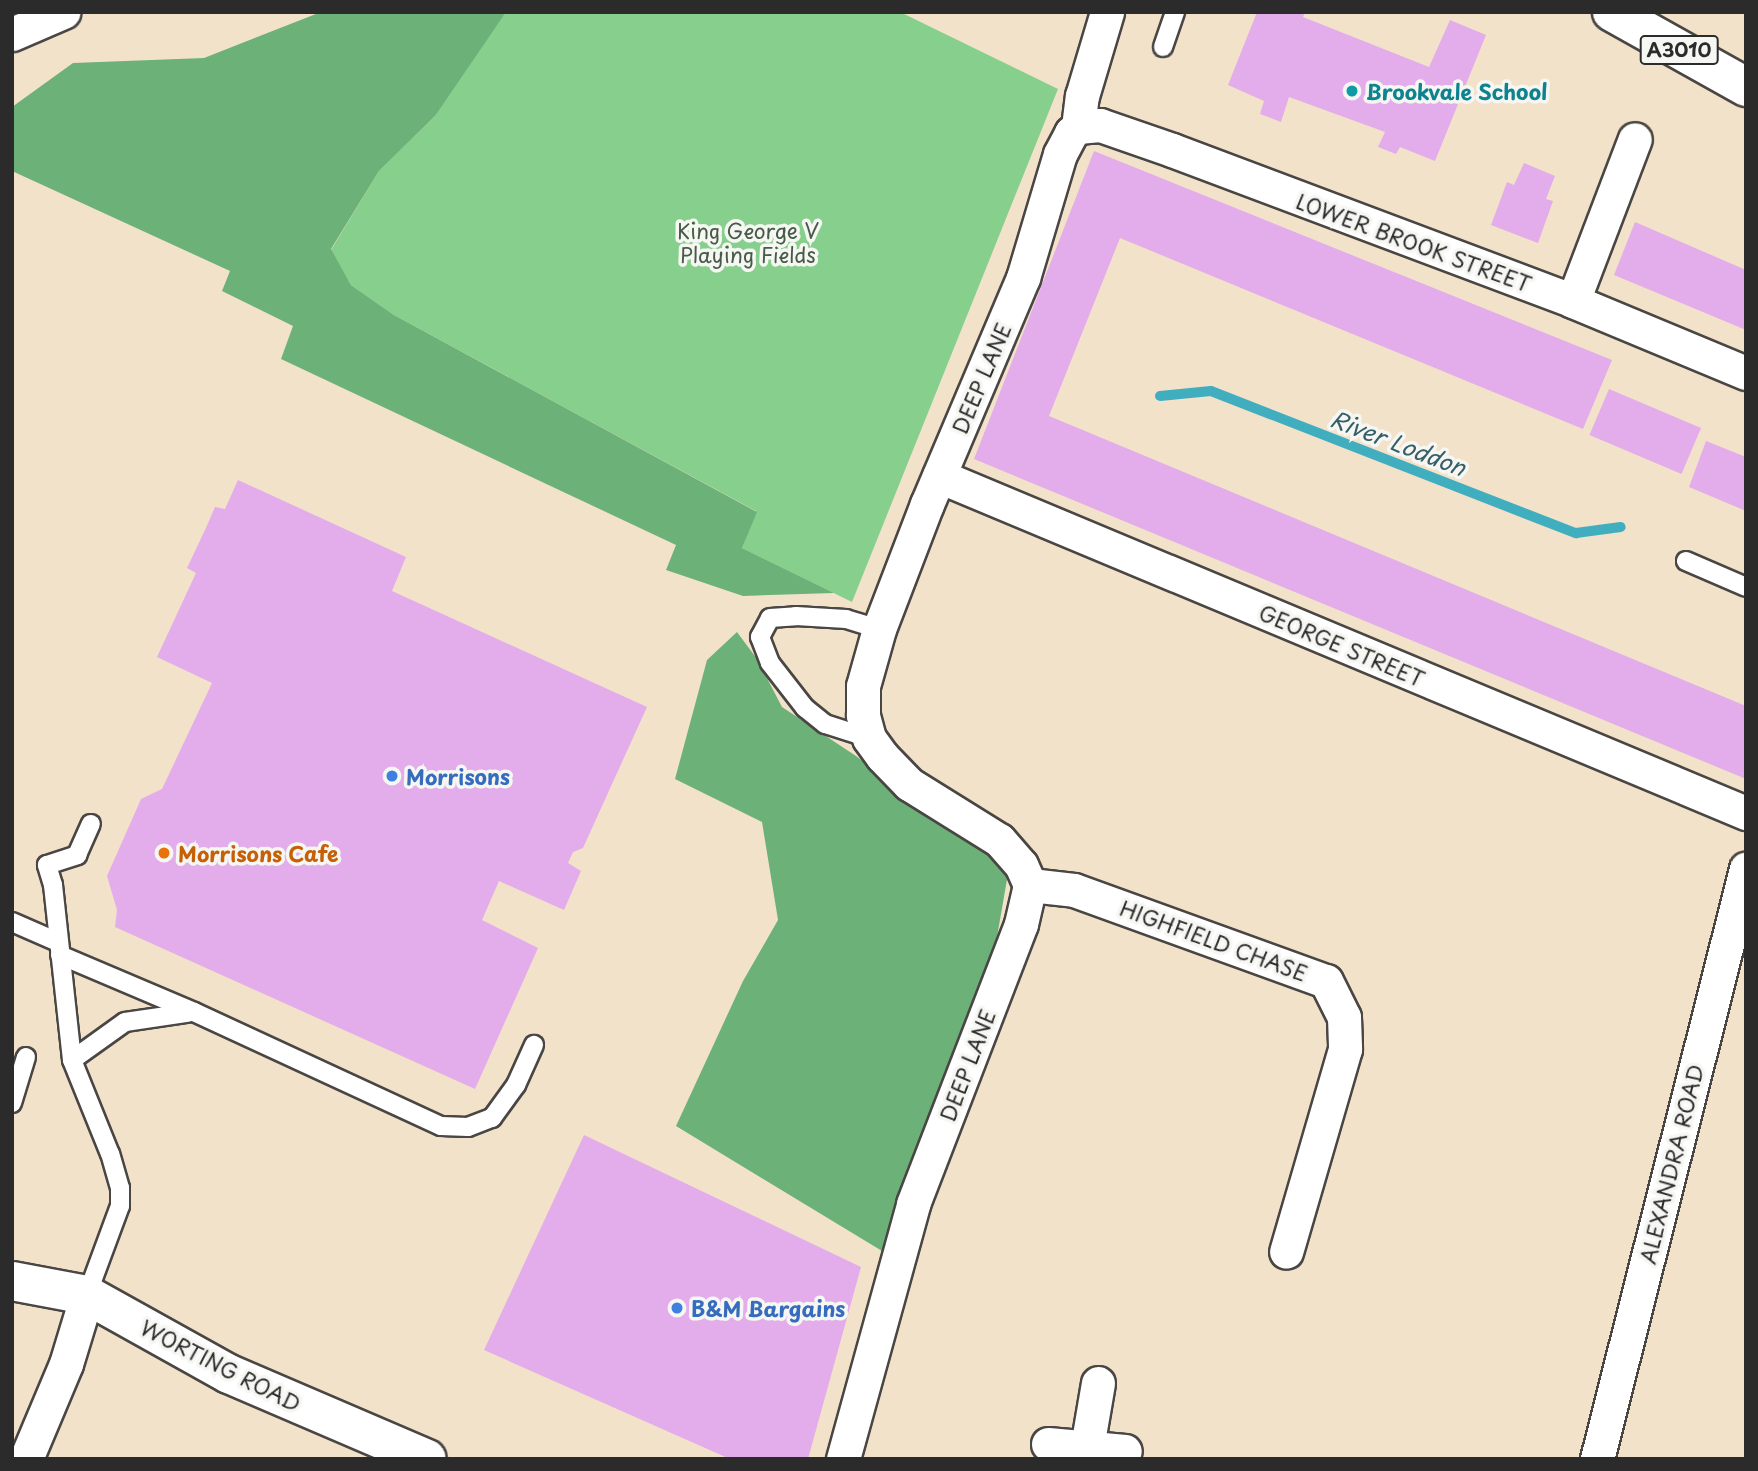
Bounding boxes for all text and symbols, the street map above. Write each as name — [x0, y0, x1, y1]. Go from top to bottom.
road number: A3010 — [1639, 34, 1719, 66]
place label: Brookvale School — [1366, 78, 1549, 104]
marker: Brookvale School — [1344, 83, 1360, 99]
street label: LOWER BROOK STREET — [1292, 187, 1536, 297]
park label: King George V Playing Fields — [676, 217, 820, 267]
street label: DEEP LANE — [946, 318, 1016, 438]
water label: River Loddon — [1327, 405, 1469, 481]
street label: GEORGE STREET — [1254, 598, 1430, 692]
place label: Morrisons — [406, 763, 510, 789]
marker: Morrisons — [384, 768, 400, 784]
place label: Morrisons Cafe — [178, 840, 339, 866]
marker: Morrisons Cafe — [156, 845, 172, 861]
street label: HIGHFIELD CHASE — [1116, 894, 1312, 986]
street label: DEEP LANE — [934, 1004, 1000, 1126]
street label: ALEXANDRA ROAD — [1634, 1062, 1708, 1266]
place label: B&M Bargains — [691, 1295, 846, 1321]
marker: B&M Bargains — [669, 1300, 685, 1316]
street label: WORTING ROAD — [136, 1313, 306, 1417]

